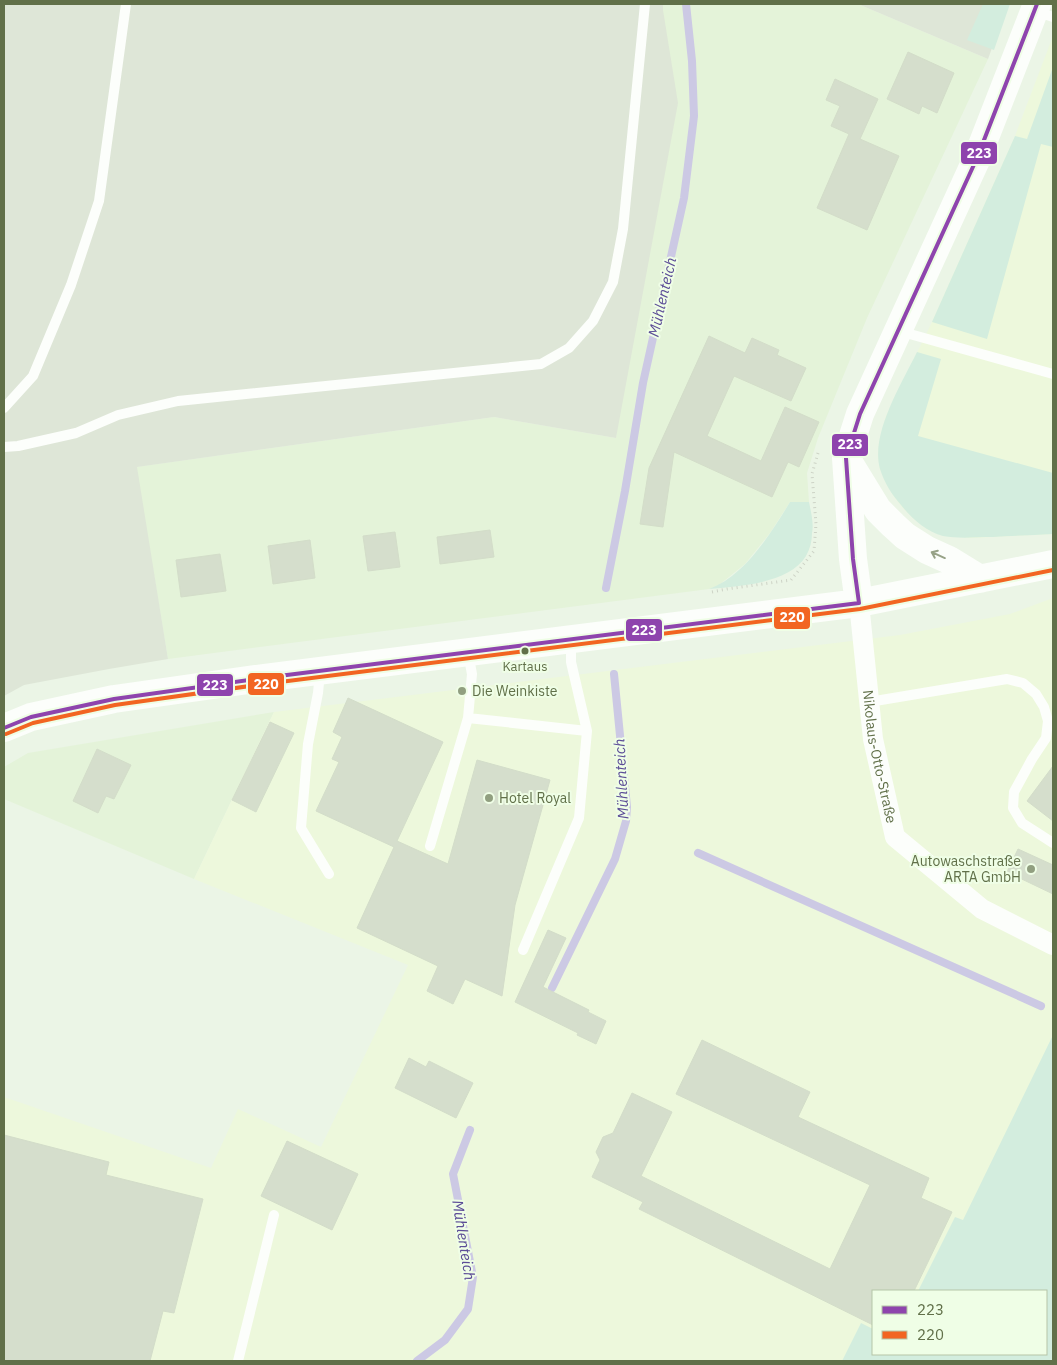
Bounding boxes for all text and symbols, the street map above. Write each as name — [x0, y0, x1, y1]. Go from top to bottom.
line badge: 223 — [960, 141, 998, 165]
text: 223 — [966, 144, 992, 162]
water label: Mühlenteich — [644, 255, 680, 339]
line badge: 223 — [831, 433, 869, 457]
text: 223 — [837, 435, 863, 453]
one-way arrow — [931, 549, 946, 559]
line badge: 220 — [773, 606, 811, 630]
text: 220 — [779, 608, 805, 626]
line badge: 223 — [625, 618, 663, 642]
text: 223 — [631, 621, 657, 639]
marker: Kartaus — [520, 646, 530, 656]
place label: Kartaus — [502, 658, 548, 675]
line badge: 220 — [247, 672, 285, 696]
line badge: 223 — [196, 673, 234, 697]
text: 220 — [253, 675, 279, 693]
text: 223 — [202, 676, 228, 694]
place label: Die Weinkiste — [472, 682, 558, 700]
marker: Die Weinkiste — [456, 685, 468, 697]
street label: Nikolaus-Otto-Straße — [859, 689, 901, 825]
water label: Mühlenteich — [609, 738, 633, 820]
place label: Hotel Royal — [499, 789, 571, 807]
marker: Hotel Royal — [483, 792, 495, 804]
place label: Autowaschstraße ARTA GmbH — [911, 852, 1021, 886]
marker: Autowaschstraße ARTA GmbH — [1025, 863, 1037, 875]
water label: Mühlenteich — [448, 1199, 480, 1281]
legend — [872, 1290, 1047, 1355]
text: 223 — [917, 1300, 944, 1319]
text: 220 — [917, 1325, 944, 1344]

